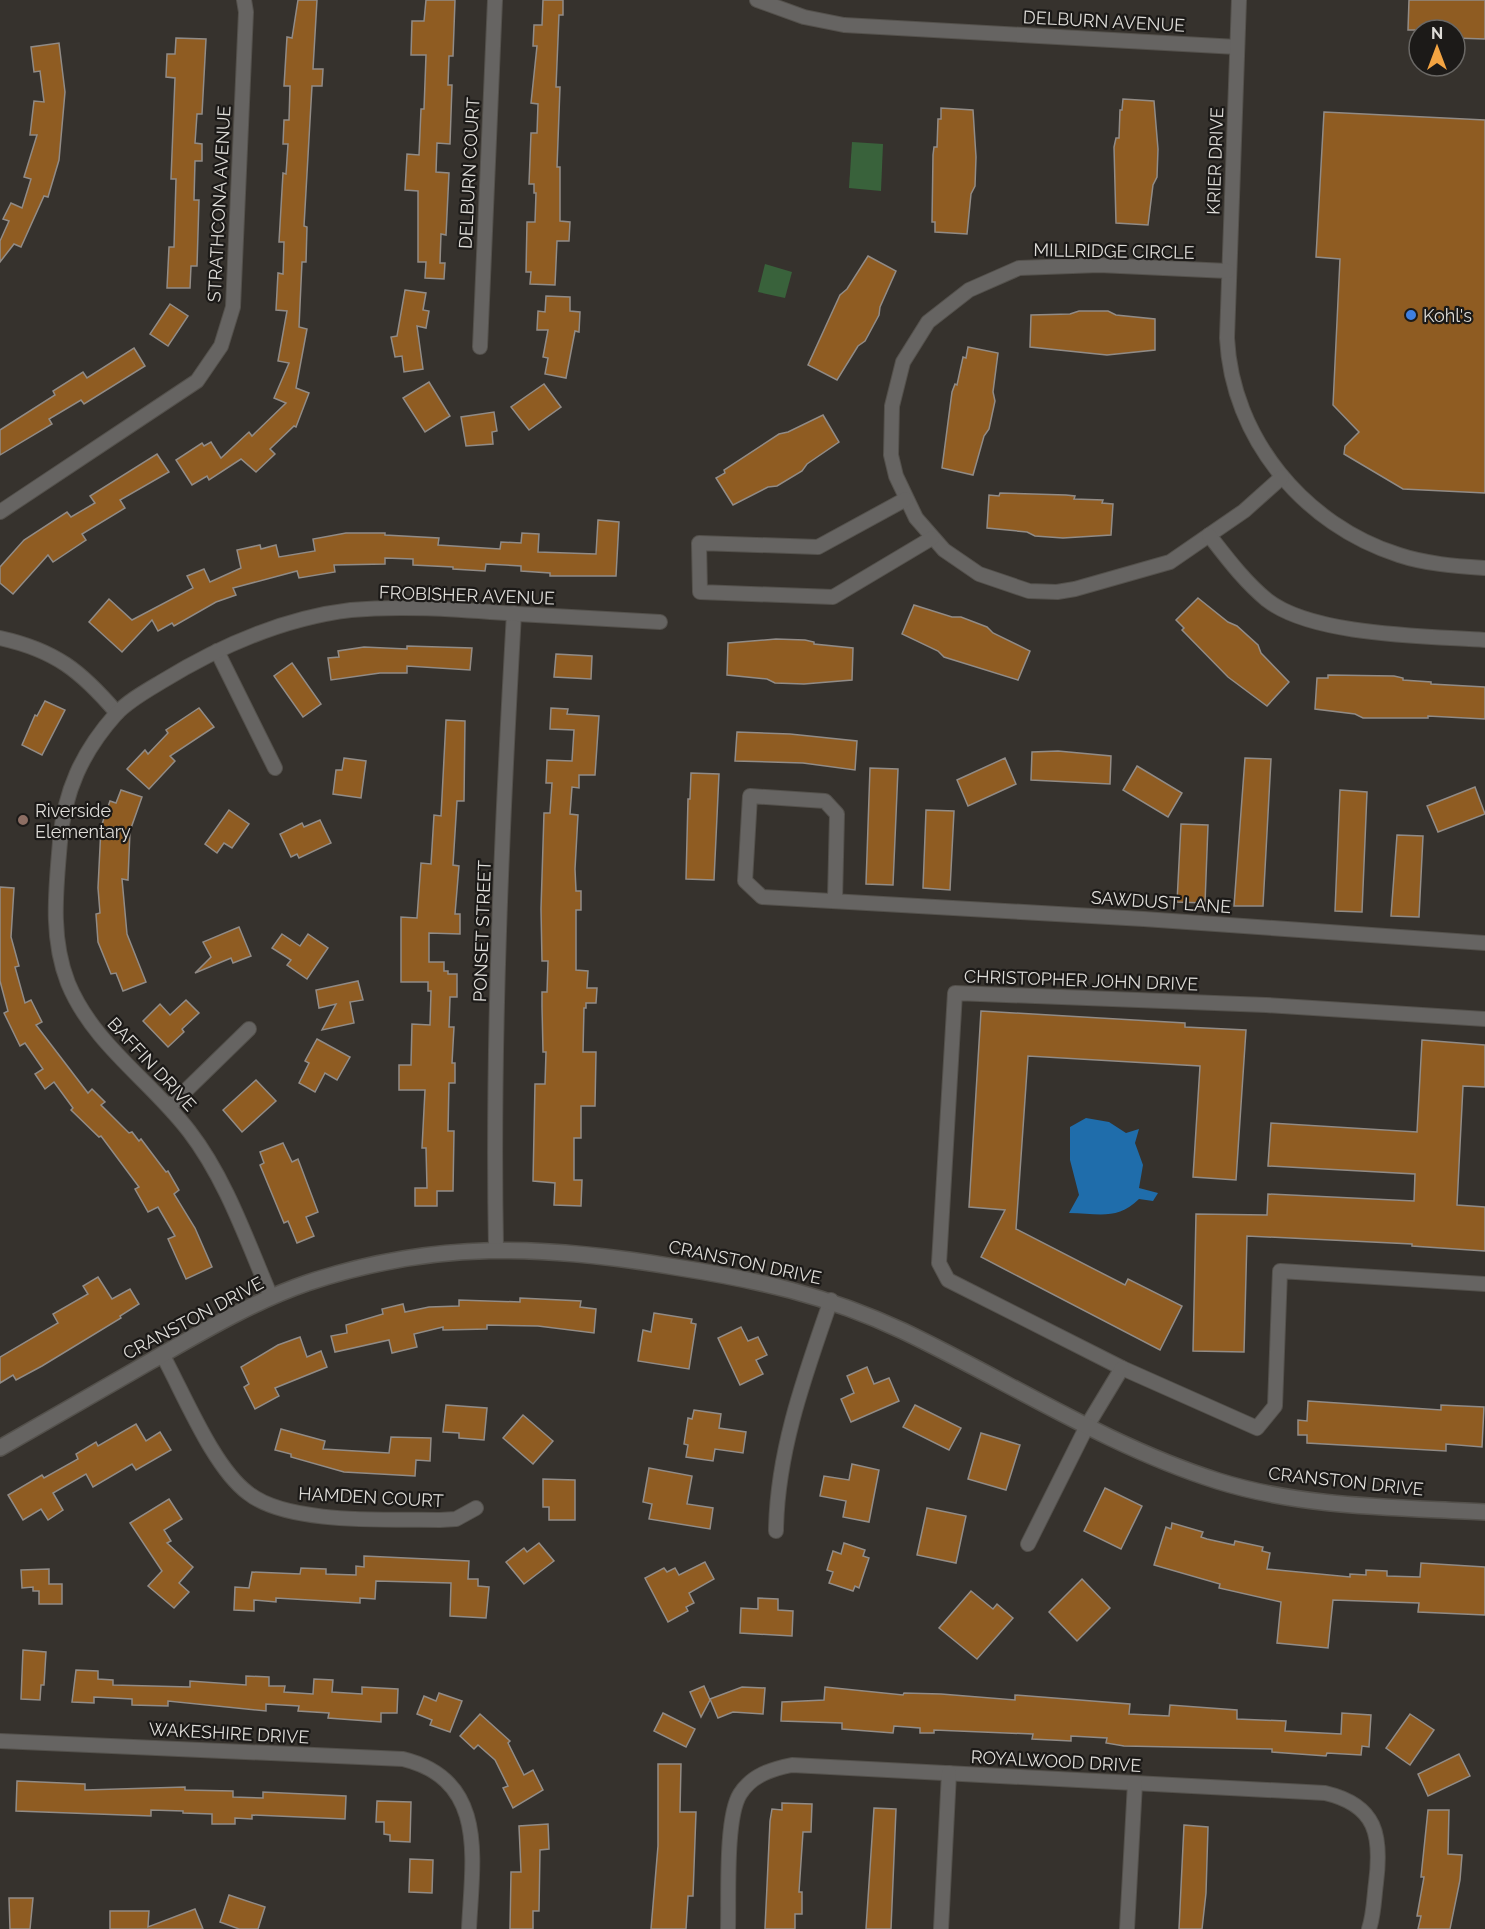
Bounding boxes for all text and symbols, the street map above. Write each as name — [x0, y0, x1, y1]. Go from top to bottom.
street label: DELBURN AVENUE — [1022, 6, 1186, 36]
north arrow — [1407, 18, 1467, 78]
text: N — [1431, 24, 1443, 43]
street label: DELBURN COURT — [455, 97, 483, 249]
street label: STRATHCONA AVENUE — [203, 105, 235, 303]
street label: KRIER DRIVE — [1203, 107, 1227, 215]
street label: MILLRIDGE CIRCLE — [1033, 239, 1195, 263]
place label: Kohl's — [1423, 305, 1472, 326]
marker: Kohl's — [1404, 308, 1418, 322]
street label: FROBISHER AVENUE — [379, 581, 555, 609]
place label: Riverside Elementary — [35, 800, 131, 842]
marker: Riverside Elementary — [16, 813, 30, 827]
street label: PONSET STREET — [469, 860, 495, 1002]
street label: SAWDUST LANE — [1090, 887, 1232, 917]
street label: CHRISTOPHER JOHN DRIVE — [964, 965, 1198, 995]
street label: BAFFIN DRIVE — [103, 1013, 201, 1115]
street label: CRANSTON DRIVE — [667, 1236, 823, 1288]
street label: CRANSTON DRIVE — [119, 1272, 267, 1364]
street label: CRANSTON DRIVE — [1267, 1462, 1425, 1500]
street label: HAMDEN COURT — [298, 1483, 444, 1511]
street label: WAKESHIRE DRIVE — [148, 1718, 310, 1748]
street label: ROYALWOOD DRIVE — [970, 1746, 1142, 1776]

